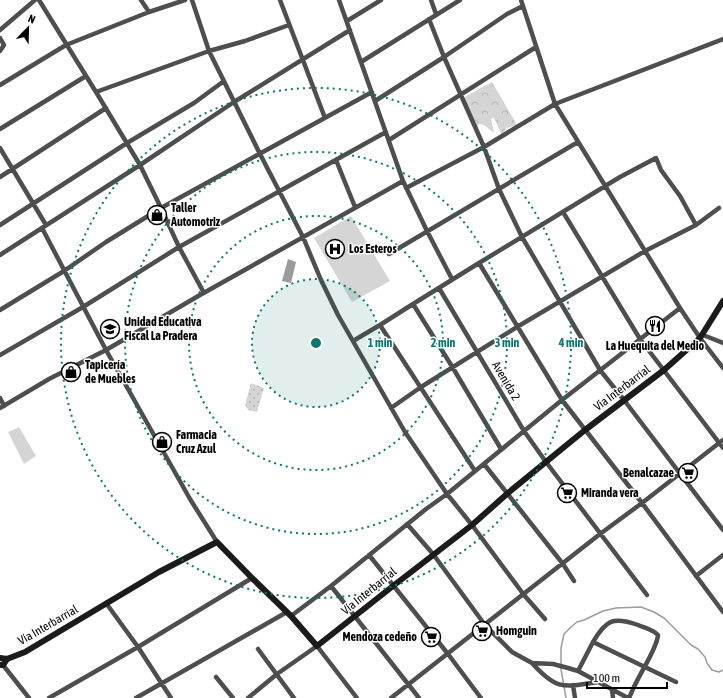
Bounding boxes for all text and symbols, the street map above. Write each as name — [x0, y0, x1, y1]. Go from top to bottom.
north arrow — [8, 8, 48, 48]
text: N — [27, 12, 37, 26]
place label: Taller Automotriz — [170, 201, 221, 229]
shop icon: Taller Automotriz — [146, 204, 168, 226]
hospital icon: Los Esteros — [324, 238, 346, 260]
place label: Los Esteros — [349, 242, 397, 256]
place label: Unidad Educativa Fiscal La Pradera — [124, 315, 202, 343]
restaurant icon: La Huequita del Medio — [644, 315, 666, 337]
school or university icon: Unidad Educativa Fiscal La Pradera — [99, 318, 121, 340]
centre of rings — [309, 336, 323, 350]
text: 1 min — [368, 336, 392, 350]
text: 2 min — [431, 336, 455, 350]
text: 3 min — [495, 336, 519, 350]
text: 4 min — [558, 336, 583, 350]
place label: La Huequita del Medio — [606, 339, 705, 353]
place label: Tapicería de Muebles — [85, 358, 136, 386]
street label: Avenida 2 — [489, 359, 523, 403]
shop icon: Tapicería de Muebles — [60, 361, 82, 383]
street label: Vía Interbarrial — [591, 362, 654, 414]
place label: Farmacia Cruz Azul — [176, 428, 217, 456]
shop icon: Farmacia Cruz Azul — [151, 431, 173, 453]
supermarket icon: Benalcazae — [677, 462, 699, 484]
place label: Benalcazae — [623, 466, 675, 480]
supermarket icon: Miranda vera — [556, 482, 578, 504]
place label: Miranda vera — [581, 486, 639, 500]
street label: Vía Interbarrial — [339, 564, 400, 618]
street label: Vía Interbarrial — [16, 602, 81, 648]
supermarket icon: Homguin — [471, 620, 493, 642]
place label: Homguin — [496, 624, 537, 638]
supermarket icon: Mendoza cedeño — [420, 626, 442, 648]
place label: Mendoza cedeño — [343, 630, 417, 644]
scale bar — [587, 664, 667, 690]
text: 100 m — [593, 671, 620, 685]

